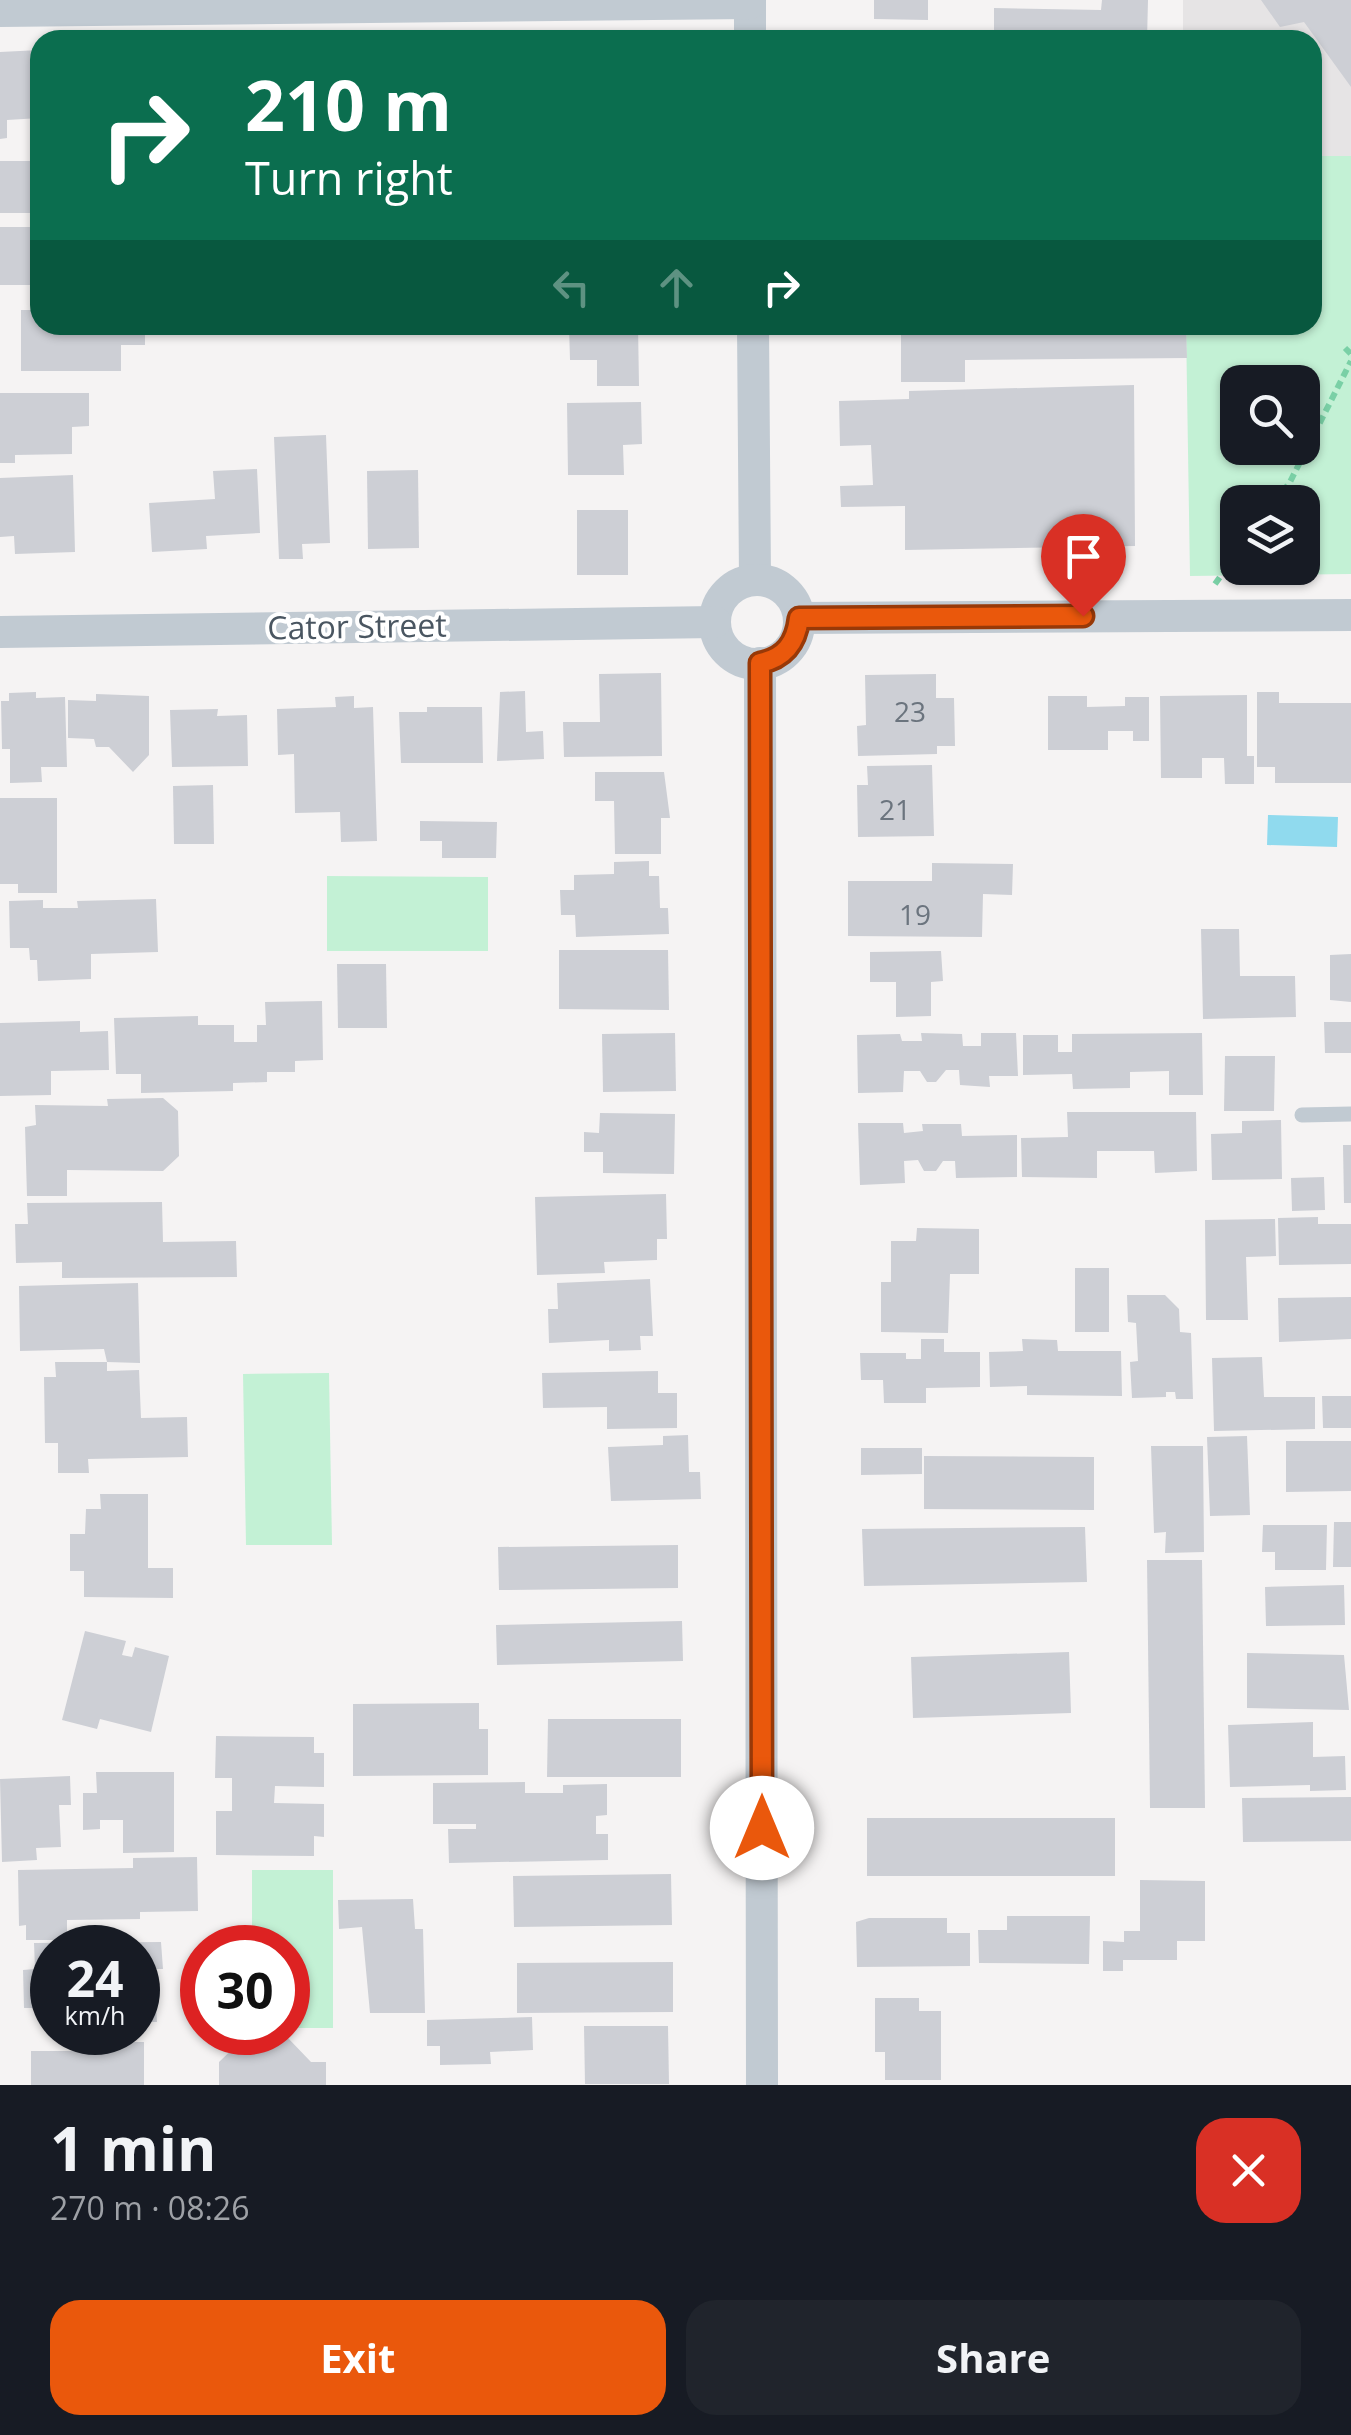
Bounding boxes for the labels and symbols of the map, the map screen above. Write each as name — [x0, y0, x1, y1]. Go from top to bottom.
pin — [1041, 514, 1126, 617]
street label: Cator Street — [267, 602, 447, 649]
house number: 23 — [894, 692, 926, 730]
house number: 21 — [879, 790, 911, 828]
house number: 19 — [899, 895, 931, 933]
position arrow — [710, 1776, 814, 1880]
speed limit sign: 30 — [180, 1925, 310, 2055]

